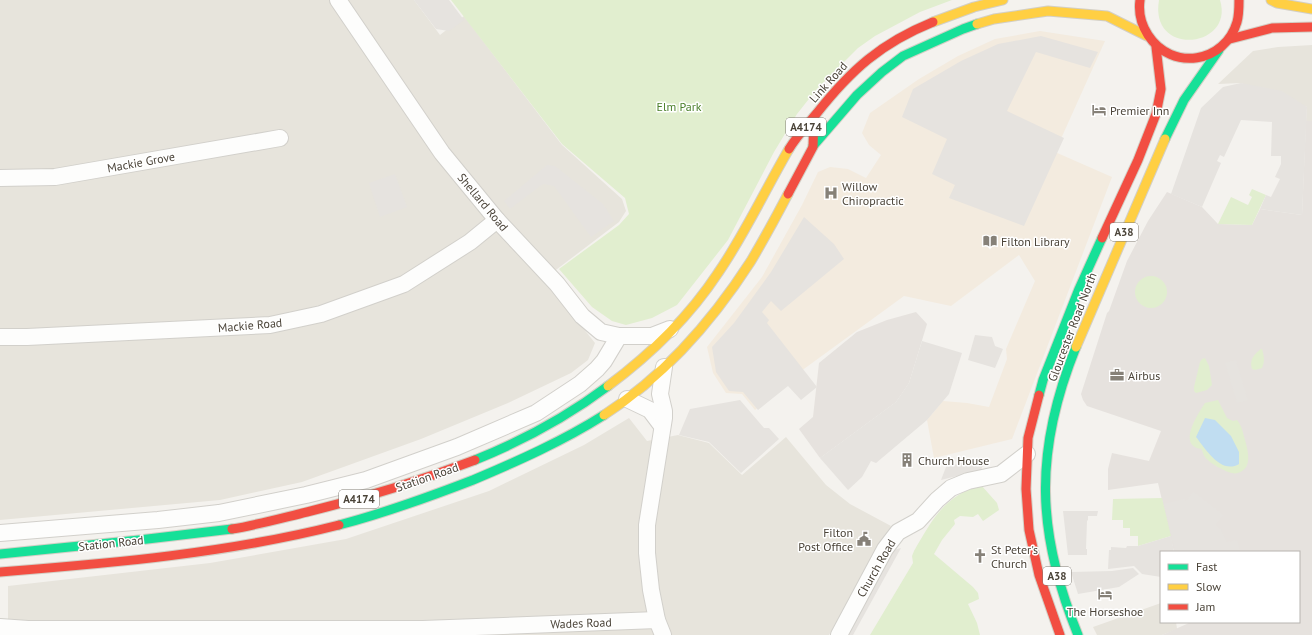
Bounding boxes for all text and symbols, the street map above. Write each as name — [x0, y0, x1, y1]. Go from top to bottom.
street label: Link Road — [806, 58, 850, 106]
park label: Elm Park — [657, 99, 702, 114]
hotel icon: Premier Inn — [1091, 102, 1107, 118]
place label: Premier Inn — [1110, 103, 1169, 118]
road number: A4174 — [786, 118, 826, 136]
street label: Mackie Grove — [106, 149, 176, 175]
street label: Shellard Road — [454, 170, 512, 234]
place label: Willow Chiropractic — [842, 179, 904, 208]
hospital icon: Willow Chiropractic — [823, 185, 839, 201]
road number: A38 — [1110, 223, 1138, 241]
library icon: Filton Library — [982, 233, 998, 249]
place label: Filton Library — [1001, 234, 1070, 249]
street label: Gloucester Road North — [1044, 270, 1100, 384]
street label: Mackie Road — [217, 315, 283, 335]
office icon: Airbus — [1109, 367, 1125, 383]
place label: Airbus — [1128, 368, 1160, 383]
building icon: Church House — [899, 452, 915, 468]
place label: Church House — [918, 453, 989, 468]
street label: Station Road — [394, 459, 460, 495]
road number: A4174 — [339, 490, 379, 508]
place label: Filton Post Office — [798, 525, 853, 554]
public building icon: Filton Post Office — [856, 531, 872, 547]
street label: Station Road — [78, 532, 144, 554]
street label: Church Road — [853, 536, 899, 600]
place label: St Peter's Church — [991, 542, 1038, 571]
church icon: St Peter's Church — [972, 548, 988, 564]
legend — [1160, 551, 1300, 623]
text: Fast — [1196, 559, 1217, 574]
road number: A38 — [1043, 567, 1071, 585]
text: Slow — [1196, 579, 1221, 594]
hotel icon: The Horseshoe — [1097, 586, 1113, 602]
text: Jam — [1195, 599, 1215, 614]
place label: The Horseshoe — [1067, 604, 1143, 619]
street label: Wades Road — [550, 614, 612, 632]

